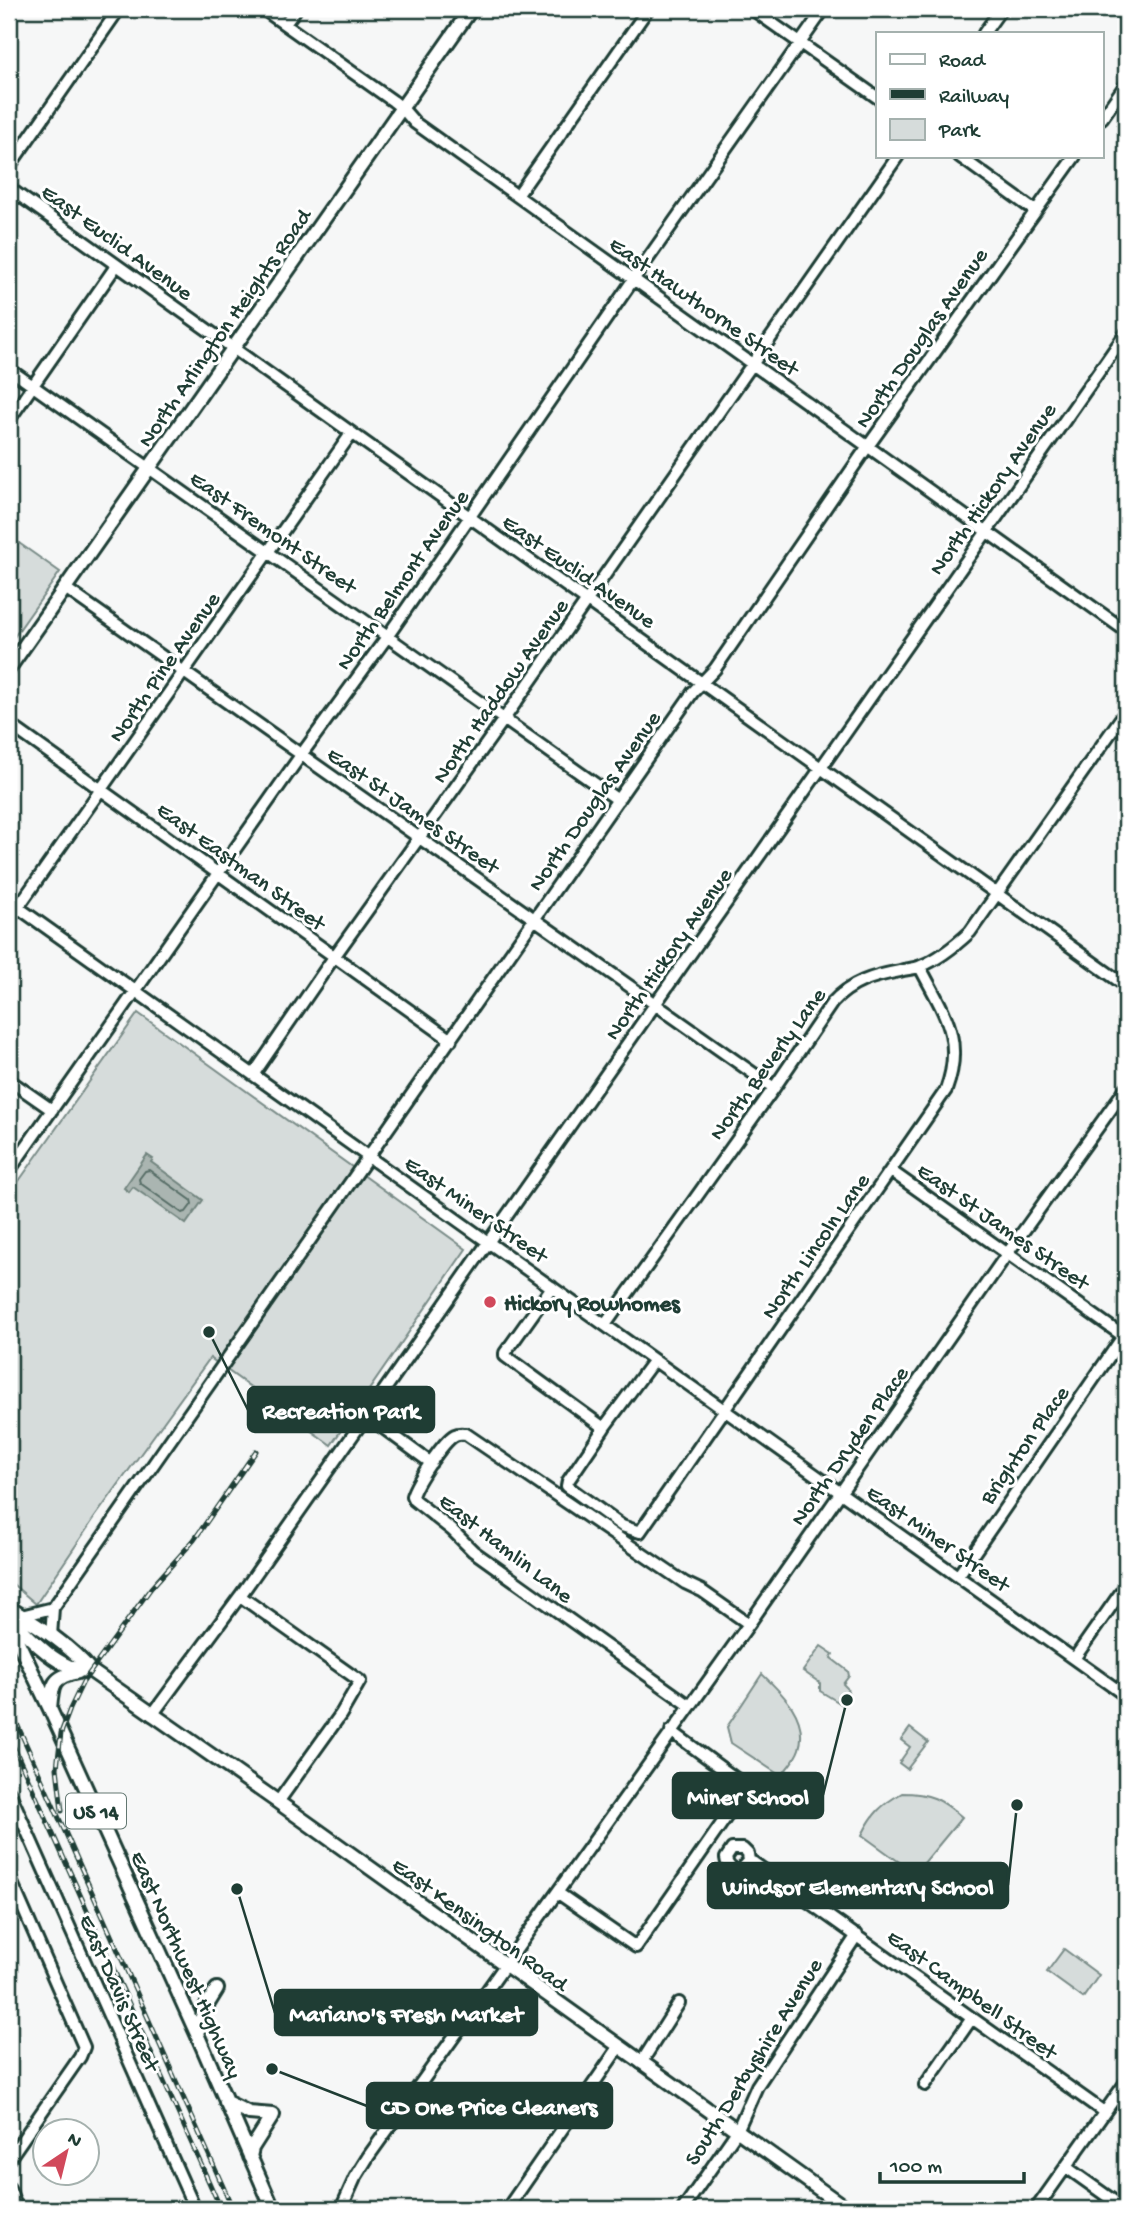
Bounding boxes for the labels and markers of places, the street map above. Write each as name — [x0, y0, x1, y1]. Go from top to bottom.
place label: Hickory Rowhomes — [504, 1292, 681, 1319]
marker: Hickory Rowhomes — [482, 1294, 498, 1310]
callout: Recreation Park — [248, 1387, 434, 1432]
callout: Miner School — [673, 1773, 823, 1818]
callout: Windsor Elementary School — [708, 1863, 1008, 1908]
callout: Mariano's Fresh Market — [275, 1990, 537, 2035]
callout: CD One Price Cleaners — [367, 2083, 612, 2128]

